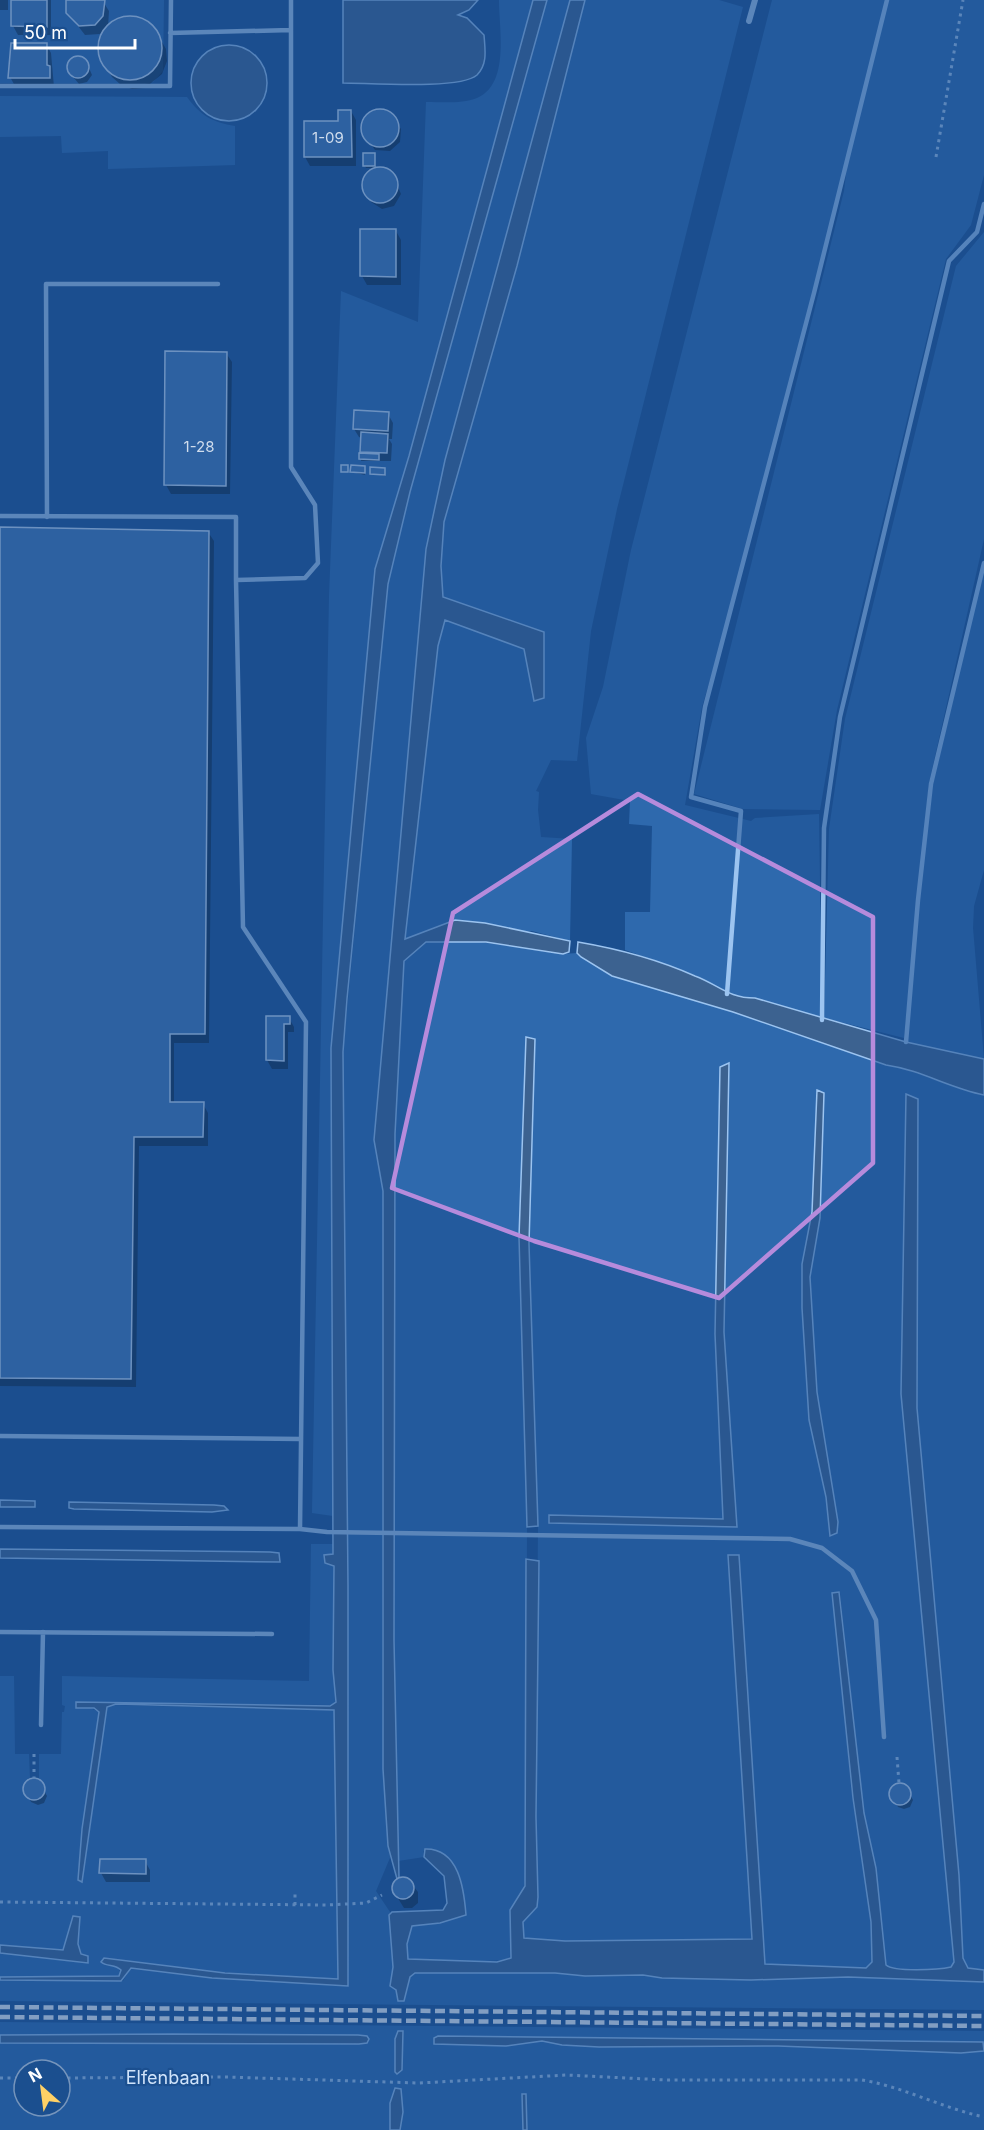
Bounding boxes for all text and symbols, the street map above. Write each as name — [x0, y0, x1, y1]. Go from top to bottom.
scale bar — [15, 12, 135, 50]
text: 50 m — [24, 22, 67, 43]
house number: 1-09 — [312, 128, 344, 147]
house number: 1-28 — [184, 437, 214, 456]
north arrow — [12, 2058, 72, 2118]
text: N — [25, 2063, 45, 2086]
park label: Elfenbaan — [126, 2067, 210, 2088]

